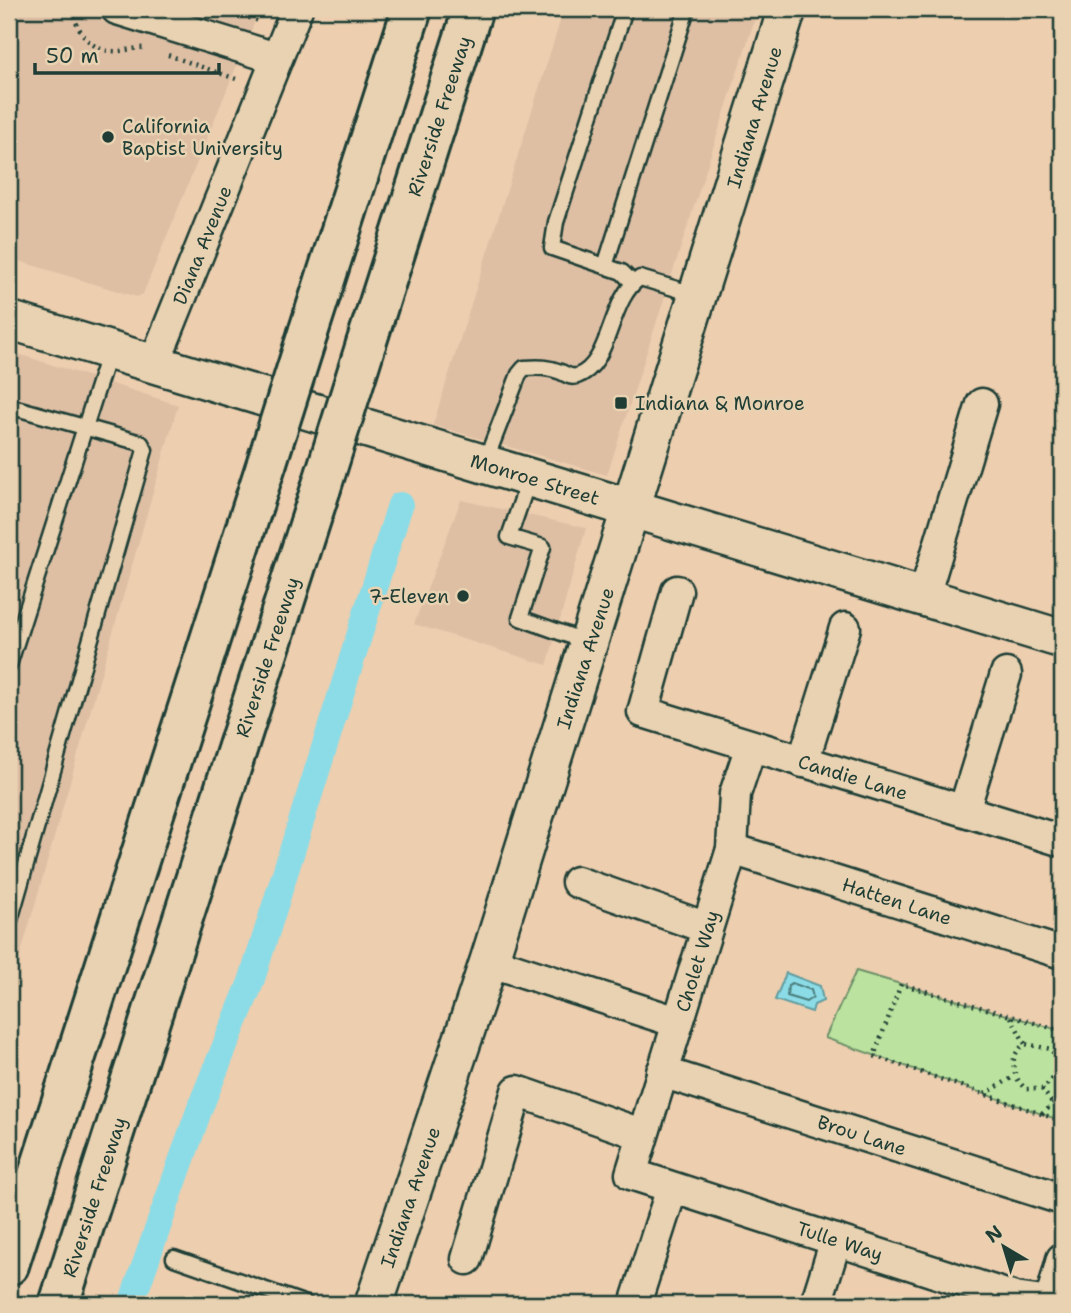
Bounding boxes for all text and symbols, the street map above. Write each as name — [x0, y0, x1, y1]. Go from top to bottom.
scale bar — [35, 32, 219, 76]
street label: Riverside Freeway — [402, 33, 477, 200]
text: 50 m — [46, 42, 99, 70]
street label: Indiana Avenue — [721, 43, 788, 191]
place label: California Baptist University — [122, 114, 283, 161]
marker: California Baptist University — [100, 129, 116, 145]
street label: Diana Avenue — [167, 182, 238, 308]
place label: Indiana & Monroe — [635, 391, 805, 416]
marker: Indiana & Monroe — [613, 395, 629, 411]
street label: Monroe Street — [467, 448, 602, 511]
street label: Riverside Freeway — [230, 574, 305, 741]
place label: 7-Eleven — [369, 584, 449, 609]
street label: Indiana Avenue — [551, 584, 620, 732]
marker: 7-Eleven — [455, 588, 471, 604]
street label: Candie Lane — [795, 749, 911, 806]
street label: Hatten Lane — [839, 872, 955, 931]
street label: Cholet Way — [670, 907, 725, 1015]
street label: Brou Lane — [814, 1109, 910, 1162]
street label: Riverside Freeway — [57, 1114, 132, 1281]
street label: Indiana Avenue — [375, 1123, 446, 1271]
north arrow — [970, 1212, 1040, 1282]
street label: Tulle Way — [794, 1216, 886, 1267]
text: N — [980, 1220, 1007, 1248]

